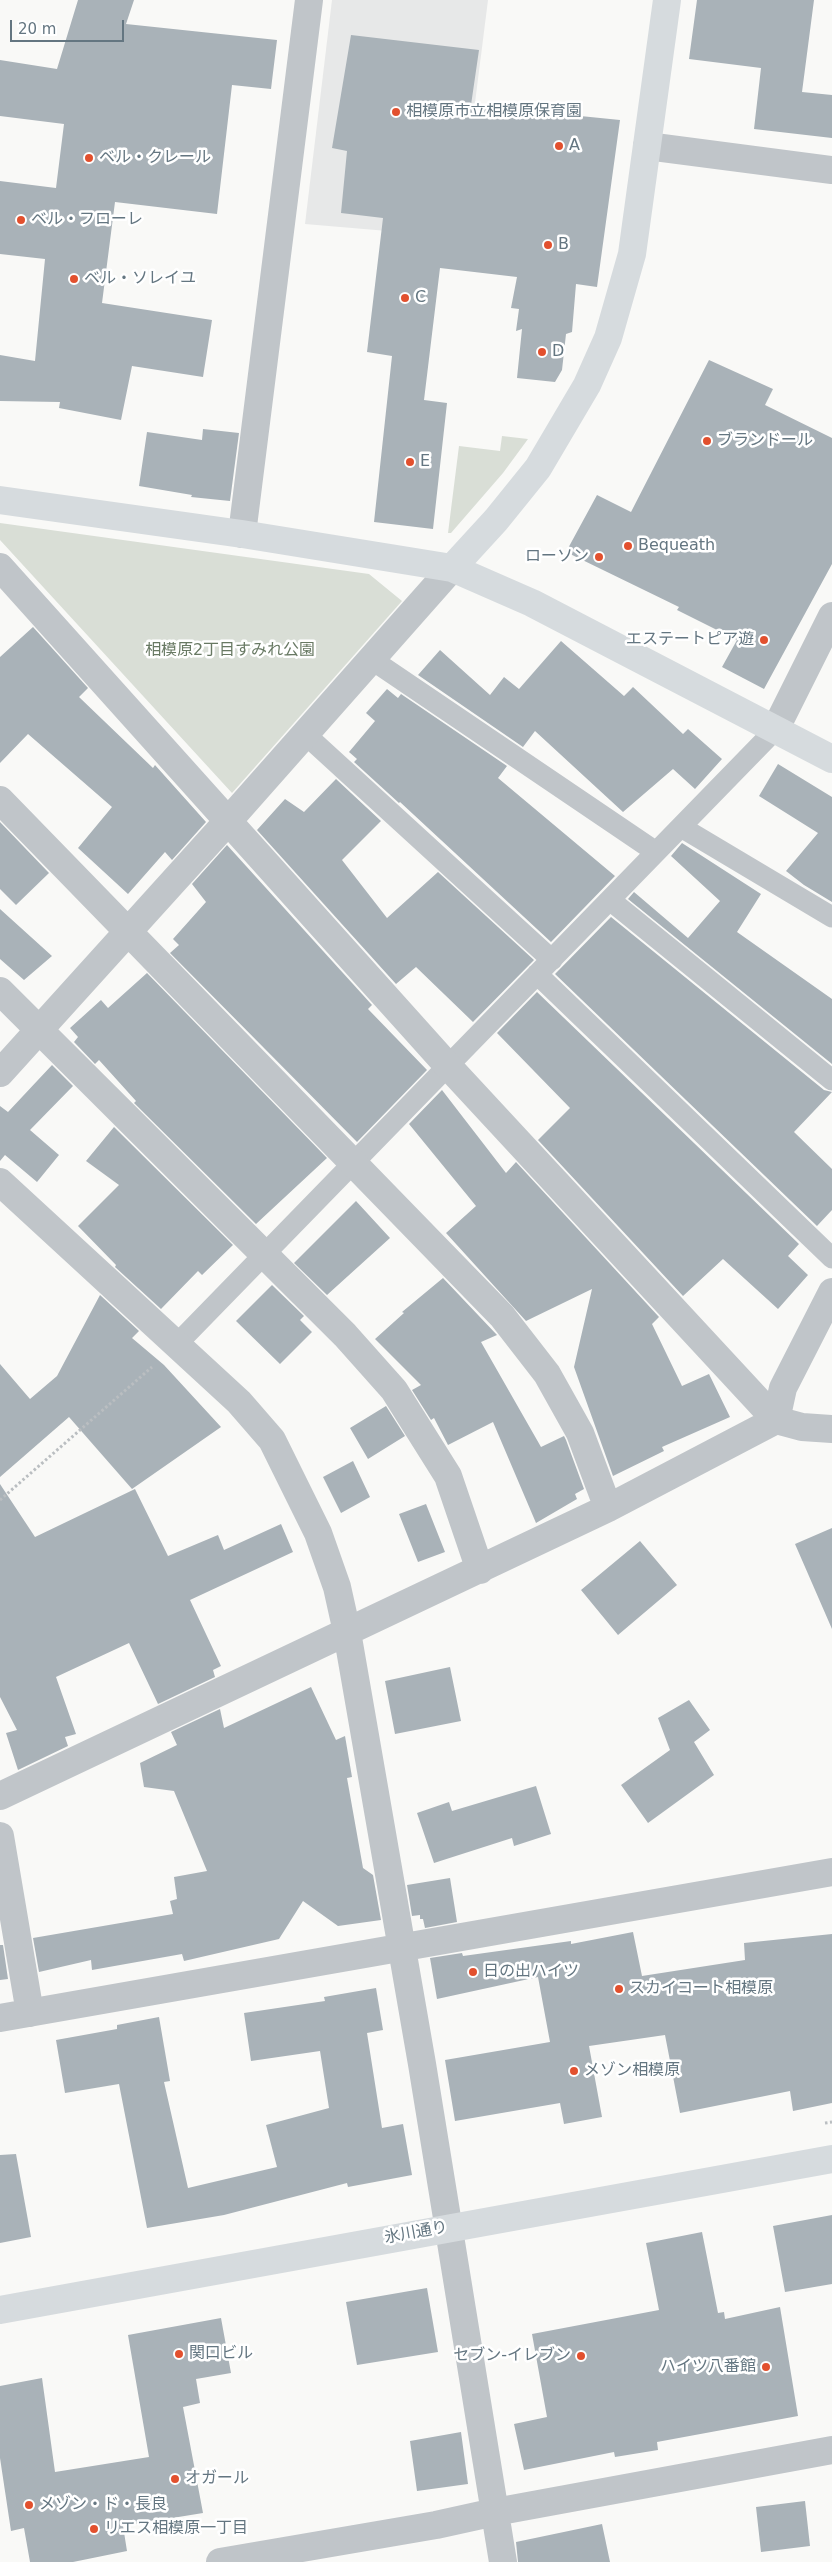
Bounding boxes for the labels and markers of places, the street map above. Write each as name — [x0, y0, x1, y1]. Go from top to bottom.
place label: 相模原市立相模原保育園 — [406, 102, 582, 122]
marker: 相模原市立相模原保育園 — [390, 106, 402, 118]
place label: A — [569, 136, 580, 156]
marker: A — [553, 140, 565, 152]
place label: ベル・クレール — [99, 148, 211, 168]
marker: ベル・クレール — [83, 152, 95, 164]
place label: ベル・フローレ — [31, 210, 143, 230]
marker: ベル・フローレ — [15, 214, 27, 226]
place label: B — [558, 235, 569, 255]
marker: B — [542, 239, 554, 251]
place label: ベル・ソレイユ — [84, 269, 196, 289]
marker: ベル・ソレイユ — [68, 273, 80, 285]
place label: C — [415, 288, 426, 308]
marker: C — [399, 292, 411, 304]
place label: D — [552, 342, 564, 362]
marker: D — [536, 346, 548, 358]
place label: ブランドール — [717, 431, 813, 451]
marker: ブランドール — [701, 435, 713, 447]
place label: E — [420, 452, 430, 472]
marker: E — [404, 456, 416, 468]
place label: Bequeath — [638, 536, 715, 556]
marker: Bequeath — [622, 540, 634, 552]
place label: ローソン — [525, 547, 589, 567]
marker: ローソン — [593, 551, 605, 563]
place label: エステートピア遊 — [626, 630, 754, 650]
marker: エステートピア遊 — [758, 634, 770, 646]
place label: 日の出ハイツ — [483, 1962, 579, 1982]
marker: 日の出ハイツ — [467, 1966, 479, 1978]
place label: スカイコート相模原 — [629, 1979, 773, 1999]
marker: スカイコート相模原 — [613, 1983, 625, 1995]
place label: メゾン相模原 — [584, 2061, 680, 2081]
marker: メゾン相模原 — [568, 2065, 580, 2077]
place label: 関口ビル — [189, 2344, 253, 2364]
place label: セブン-イレブン — [453, 2346, 571, 2366]
marker: 関口ビル — [173, 2348, 185, 2360]
marker: セブン-イレブン — [575, 2350, 587, 2362]
place label: ハイツ八番館 — [660, 2357, 756, 2377]
marker: ハイツ八番館 — [760, 2361, 772, 2373]
place label: オガール — [185, 2469, 249, 2489]
marker: オガール — [169, 2473, 181, 2485]
place label: メゾン・ド・長良 — [39, 2495, 167, 2515]
marker: メゾン・ド・長良 — [23, 2499, 35, 2511]
place label: リエス相模原一丁目 — [104, 2519, 248, 2539]
marker: リエス相模原一丁目 — [88, 2523, 100, 2535]

